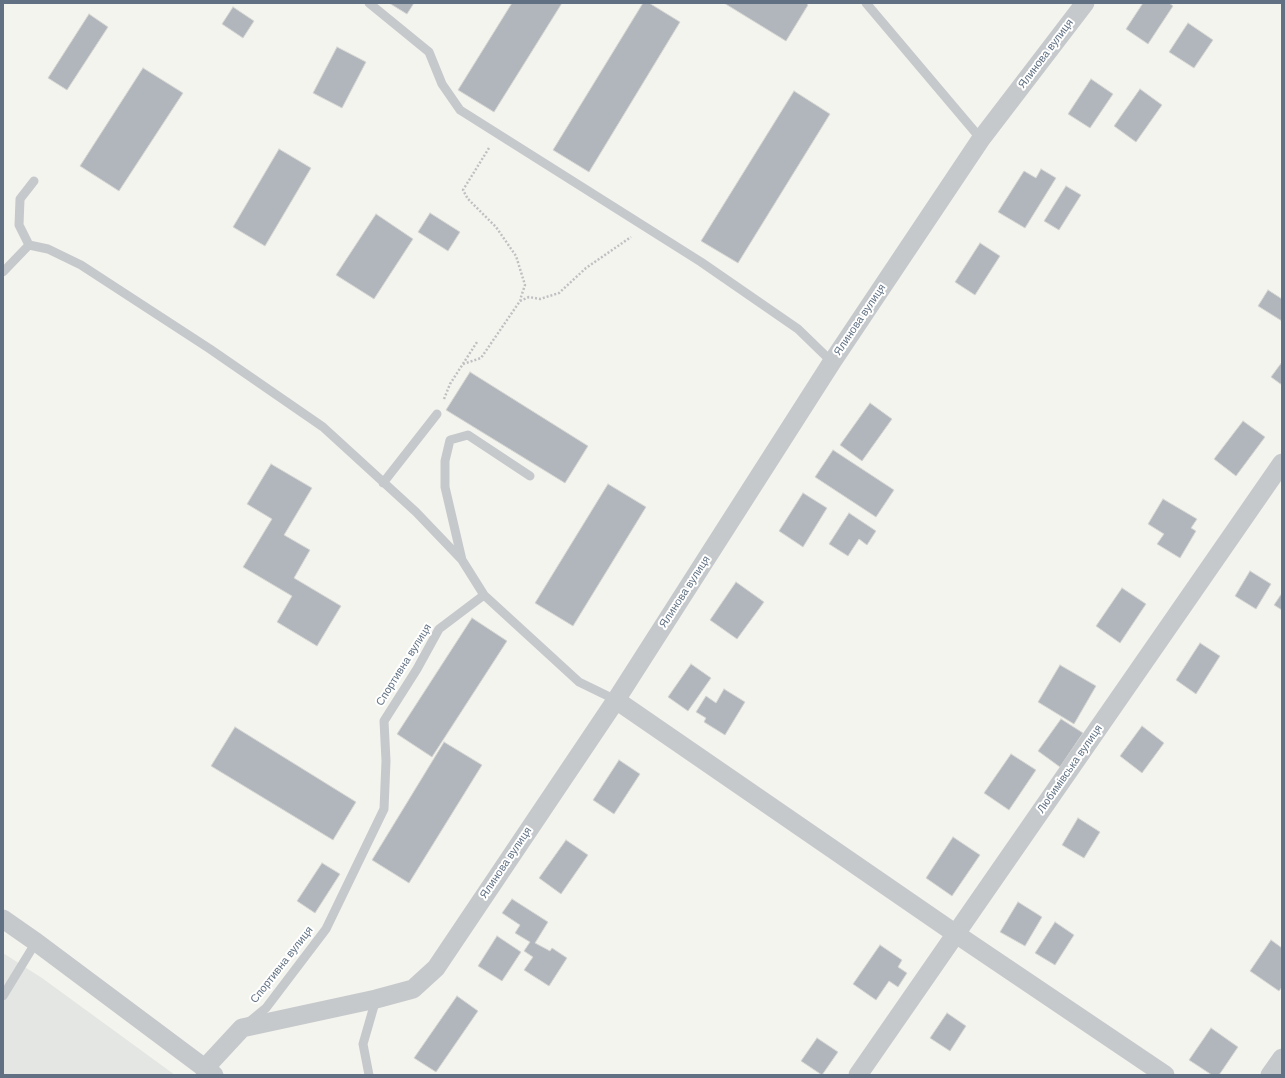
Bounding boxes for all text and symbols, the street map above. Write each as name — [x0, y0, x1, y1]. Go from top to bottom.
street label: Ялинова вулиця — [1016, 17, 1076, 91]
street label: Ялинова вулиця — [831, 282, 889, 358]
street label: Ялинова вулиця — [657, 553, 713, 631]
street label: Спортивна вулиця — [374, 622, 434, 708]
street label: Любимівська вулиця — [1035, 722, 1105, 816]
street label: Ялинова вулиця — [477, 825, 535, 901]
street label: Спортивна вулиця — [248, 924, 316, 1006]

